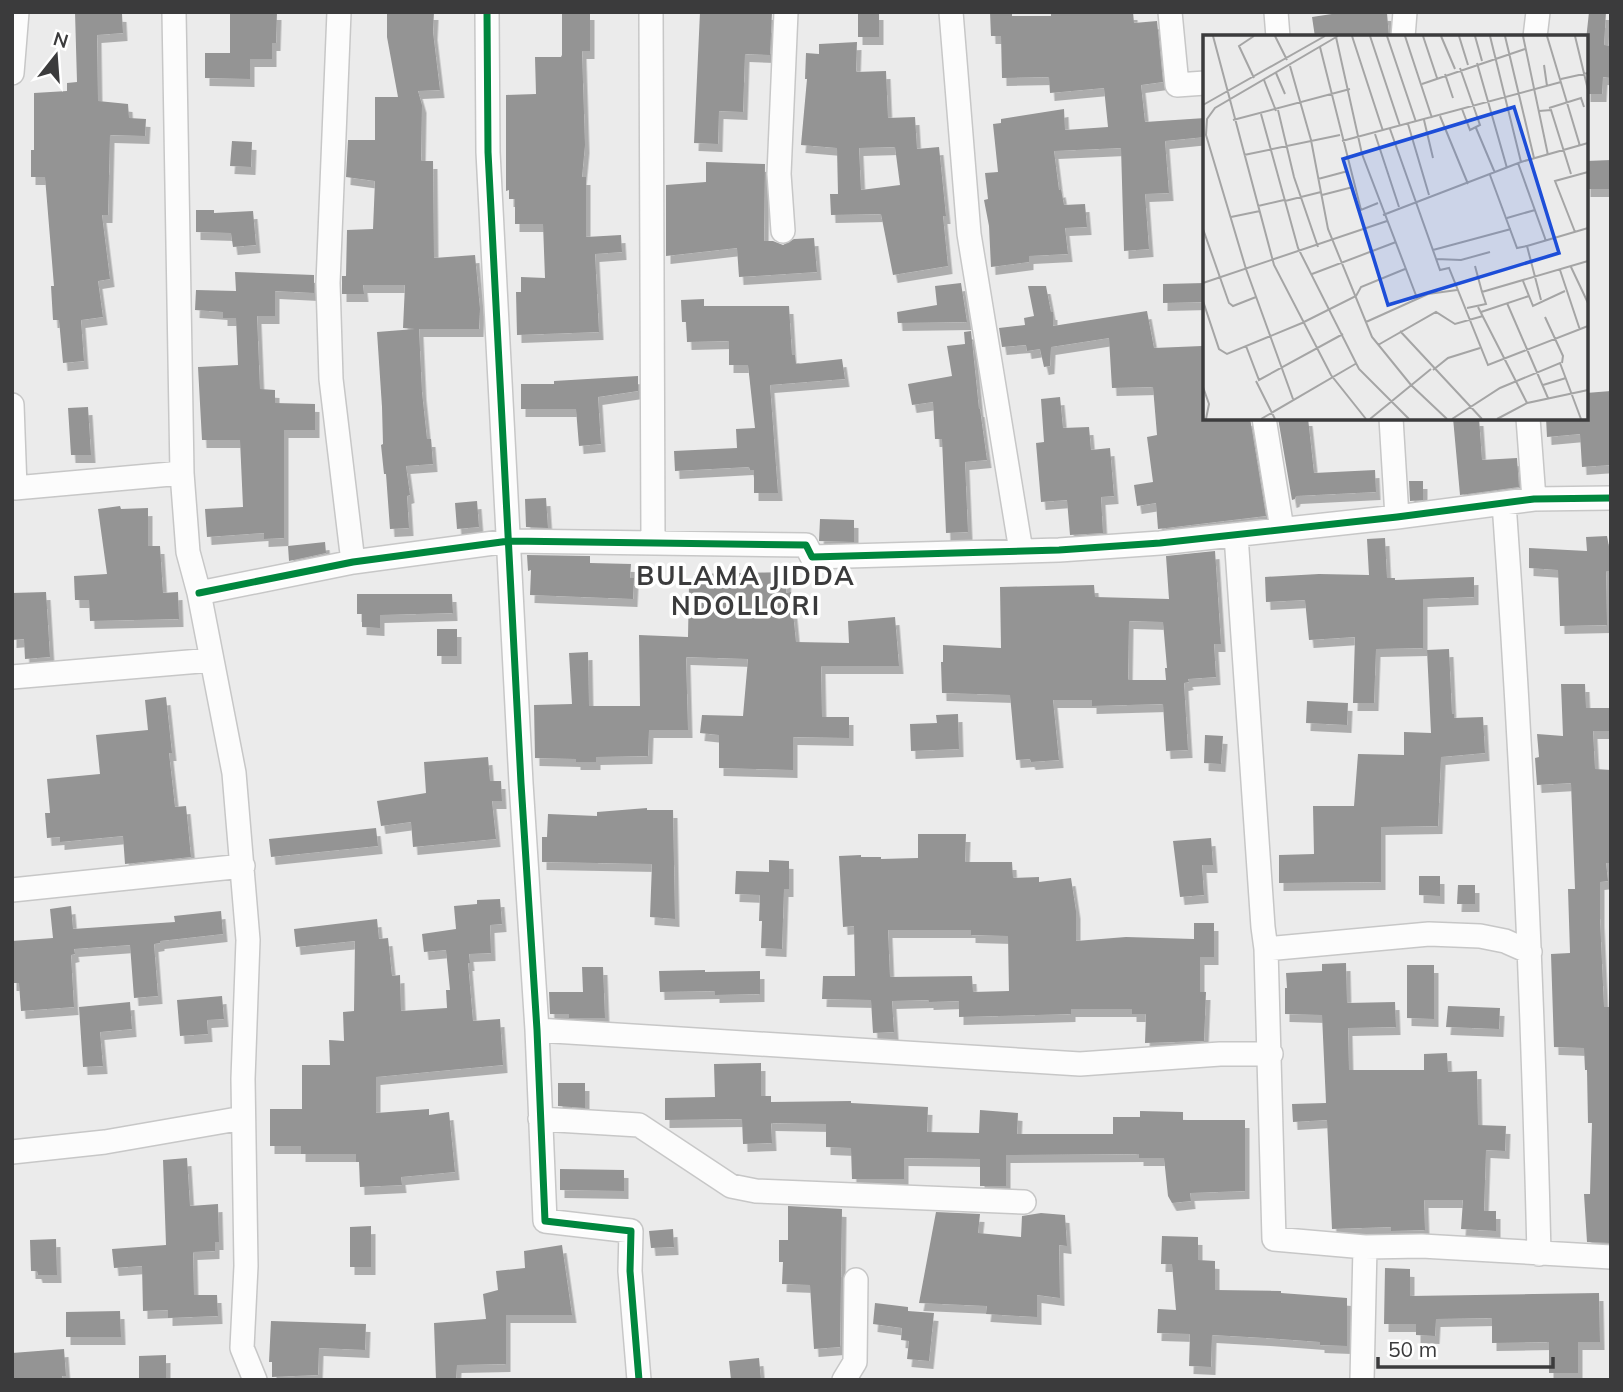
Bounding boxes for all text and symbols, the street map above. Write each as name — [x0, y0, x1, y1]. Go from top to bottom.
north arrow — [21, 21, 91, 91]
text: N — [51, 26, 71, 53]
inset map — [1203, 35, 1588, 420]
district label: BULAMA JIDDA NDOLLORI — [636, 559, 856, 622]
scale bar — [1378, 1326, 1553, 1370]
text: 50 m — [1388, 1336, 1437, 1362]

